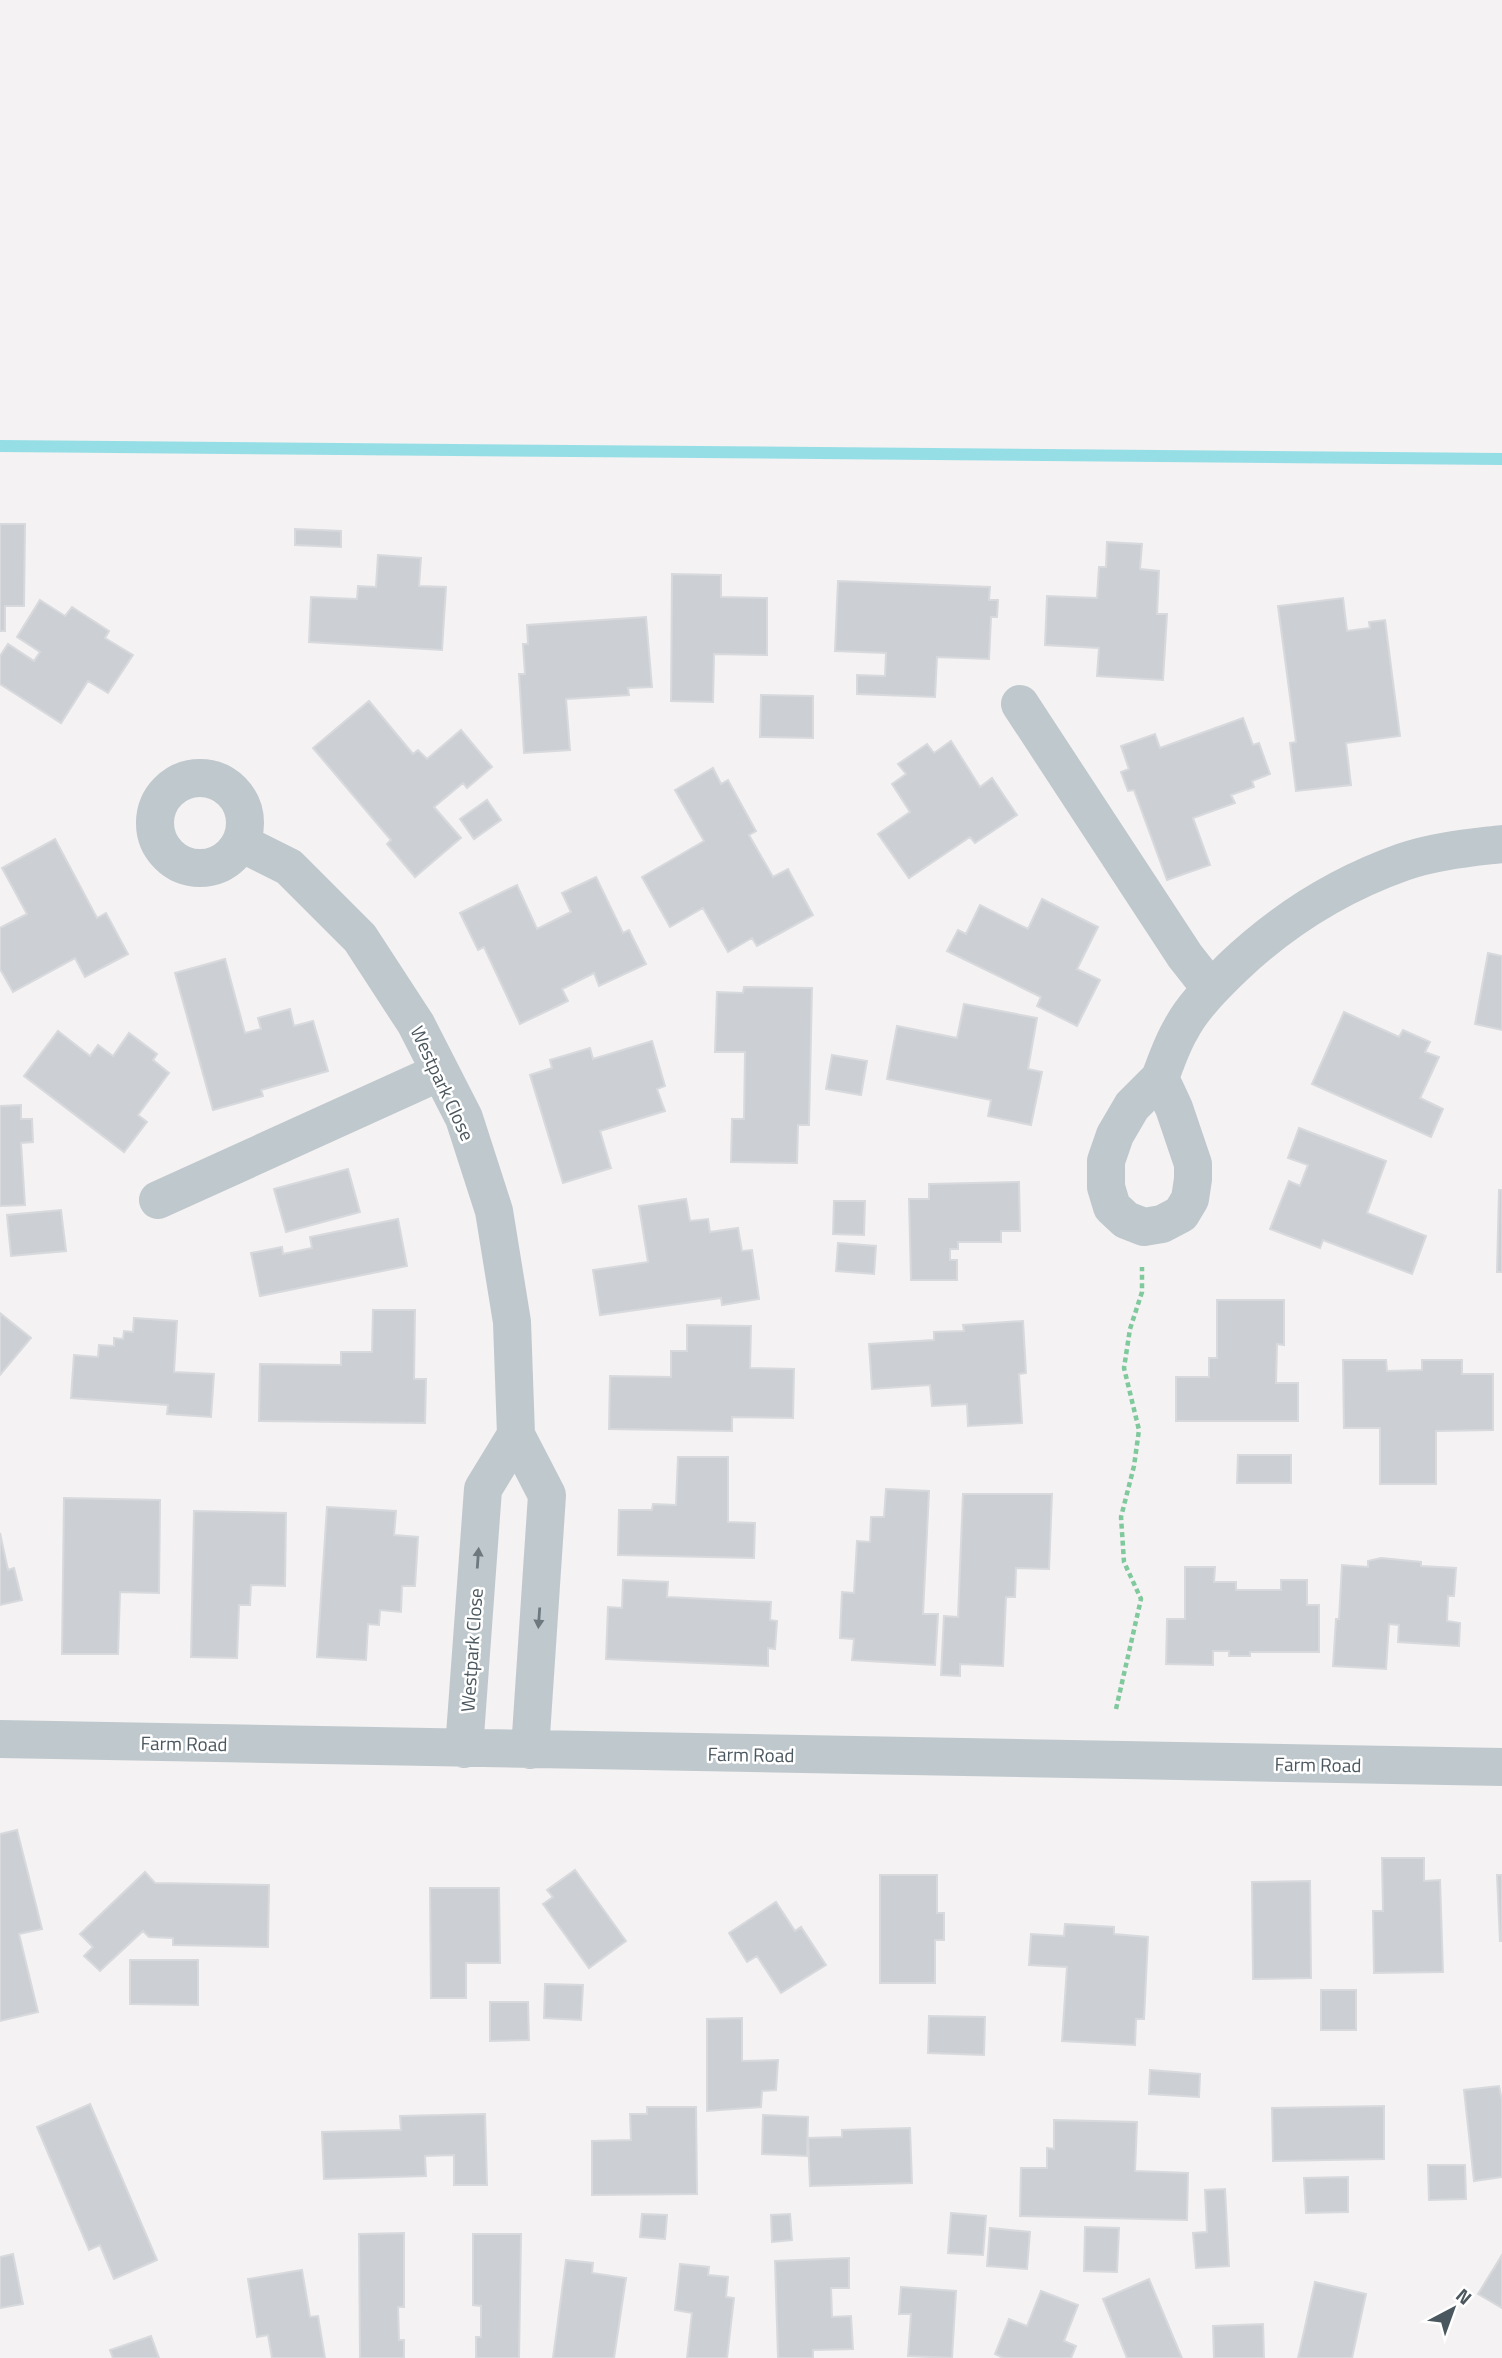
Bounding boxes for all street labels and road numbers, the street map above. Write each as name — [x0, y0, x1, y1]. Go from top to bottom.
street label: Westpark Close — [404, 1021, 482, 1145]
street label: Westpark Close — [452, 1587, 490, 1713]
street label: Farm Road — [140, 1728, 228, 1758]
street label: Farm Road — [707, 1739, 795, 1769]
street label: Farm Road — [1274, 1749, 1362, 1779]

